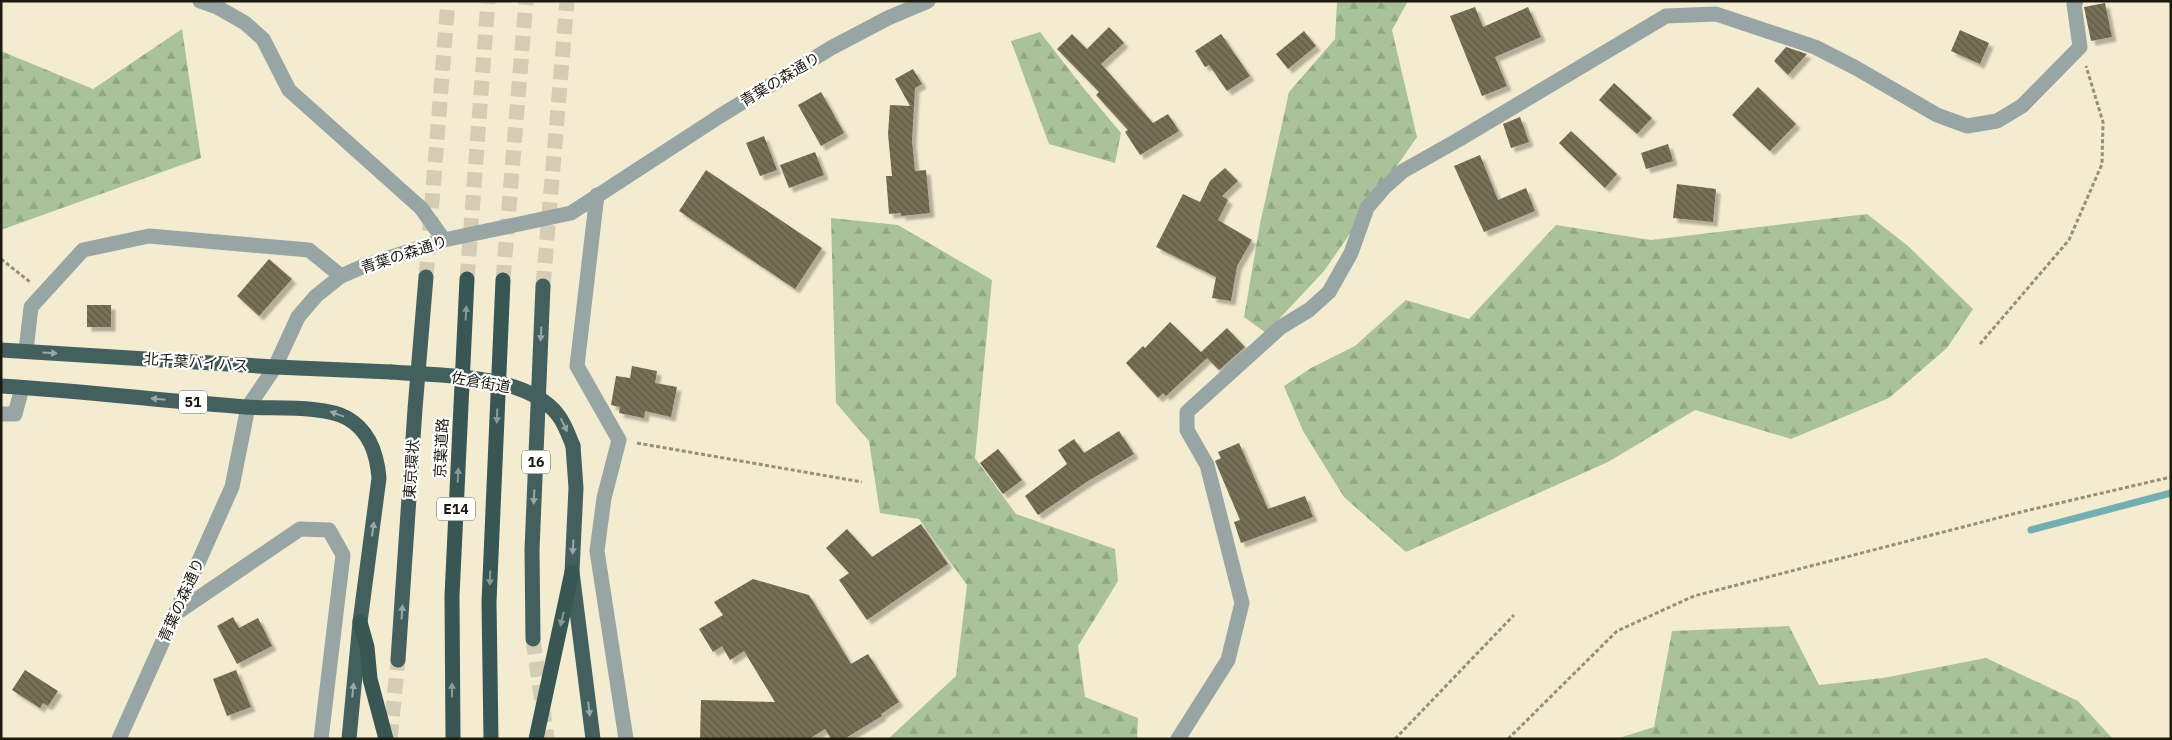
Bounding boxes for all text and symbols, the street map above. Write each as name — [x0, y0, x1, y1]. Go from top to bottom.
street label: 青葉の森通り — [737, 48, 823, 110]
street label: 青葉の森通り — [358, 231, 450, 277]
one-way arrow — [462, 305, 470, 321]
one-way arrow — [537, 327, 545, 343]
one-way arrow — [42, 349, 58, 357]
street label: 北千葉バイパス — [143, 349, 249, 375]
street label: 佐倉街道 — [450, 367, 512, 397]
road number: 51 — [179, 391, 207, 414]
one-way arrow — [149, 395, 165, 403]
one-way arrow — [493, 408, 501, 424]
one-way arrow — [329, 410, 344, 417]
street label: 京葉道路 — [430, 418, 452, 478]
one-way arrow — [560, 418, 568, 432]
street label: 東京環状 — [399, 438, 423, 500]
road number: 16 — [522, 451, 550, 474]
one-way arrow — [454, 467, 462, 483]
one-way arrow — [530, 489, 538, 505]
road number: E14 — [437, 498, 475, 520]
one-way arrow — [369, 521, 377, 537]
one-way arrow — [569, 540, 577, 556]
street label: 青葉の森通り — [154, 555, 208, 645]
one-way arrow — [486, 570, 494, 586]
one-way arrow — [398, 603, 406, 619]
one-way arrow — [558, 612, 566, 627]
one-way arrow — [349, 682, 357, 698]
one-way arrow — [448, 682, 456, 698]
one-way arrow — [585, 701, 593, 717]

